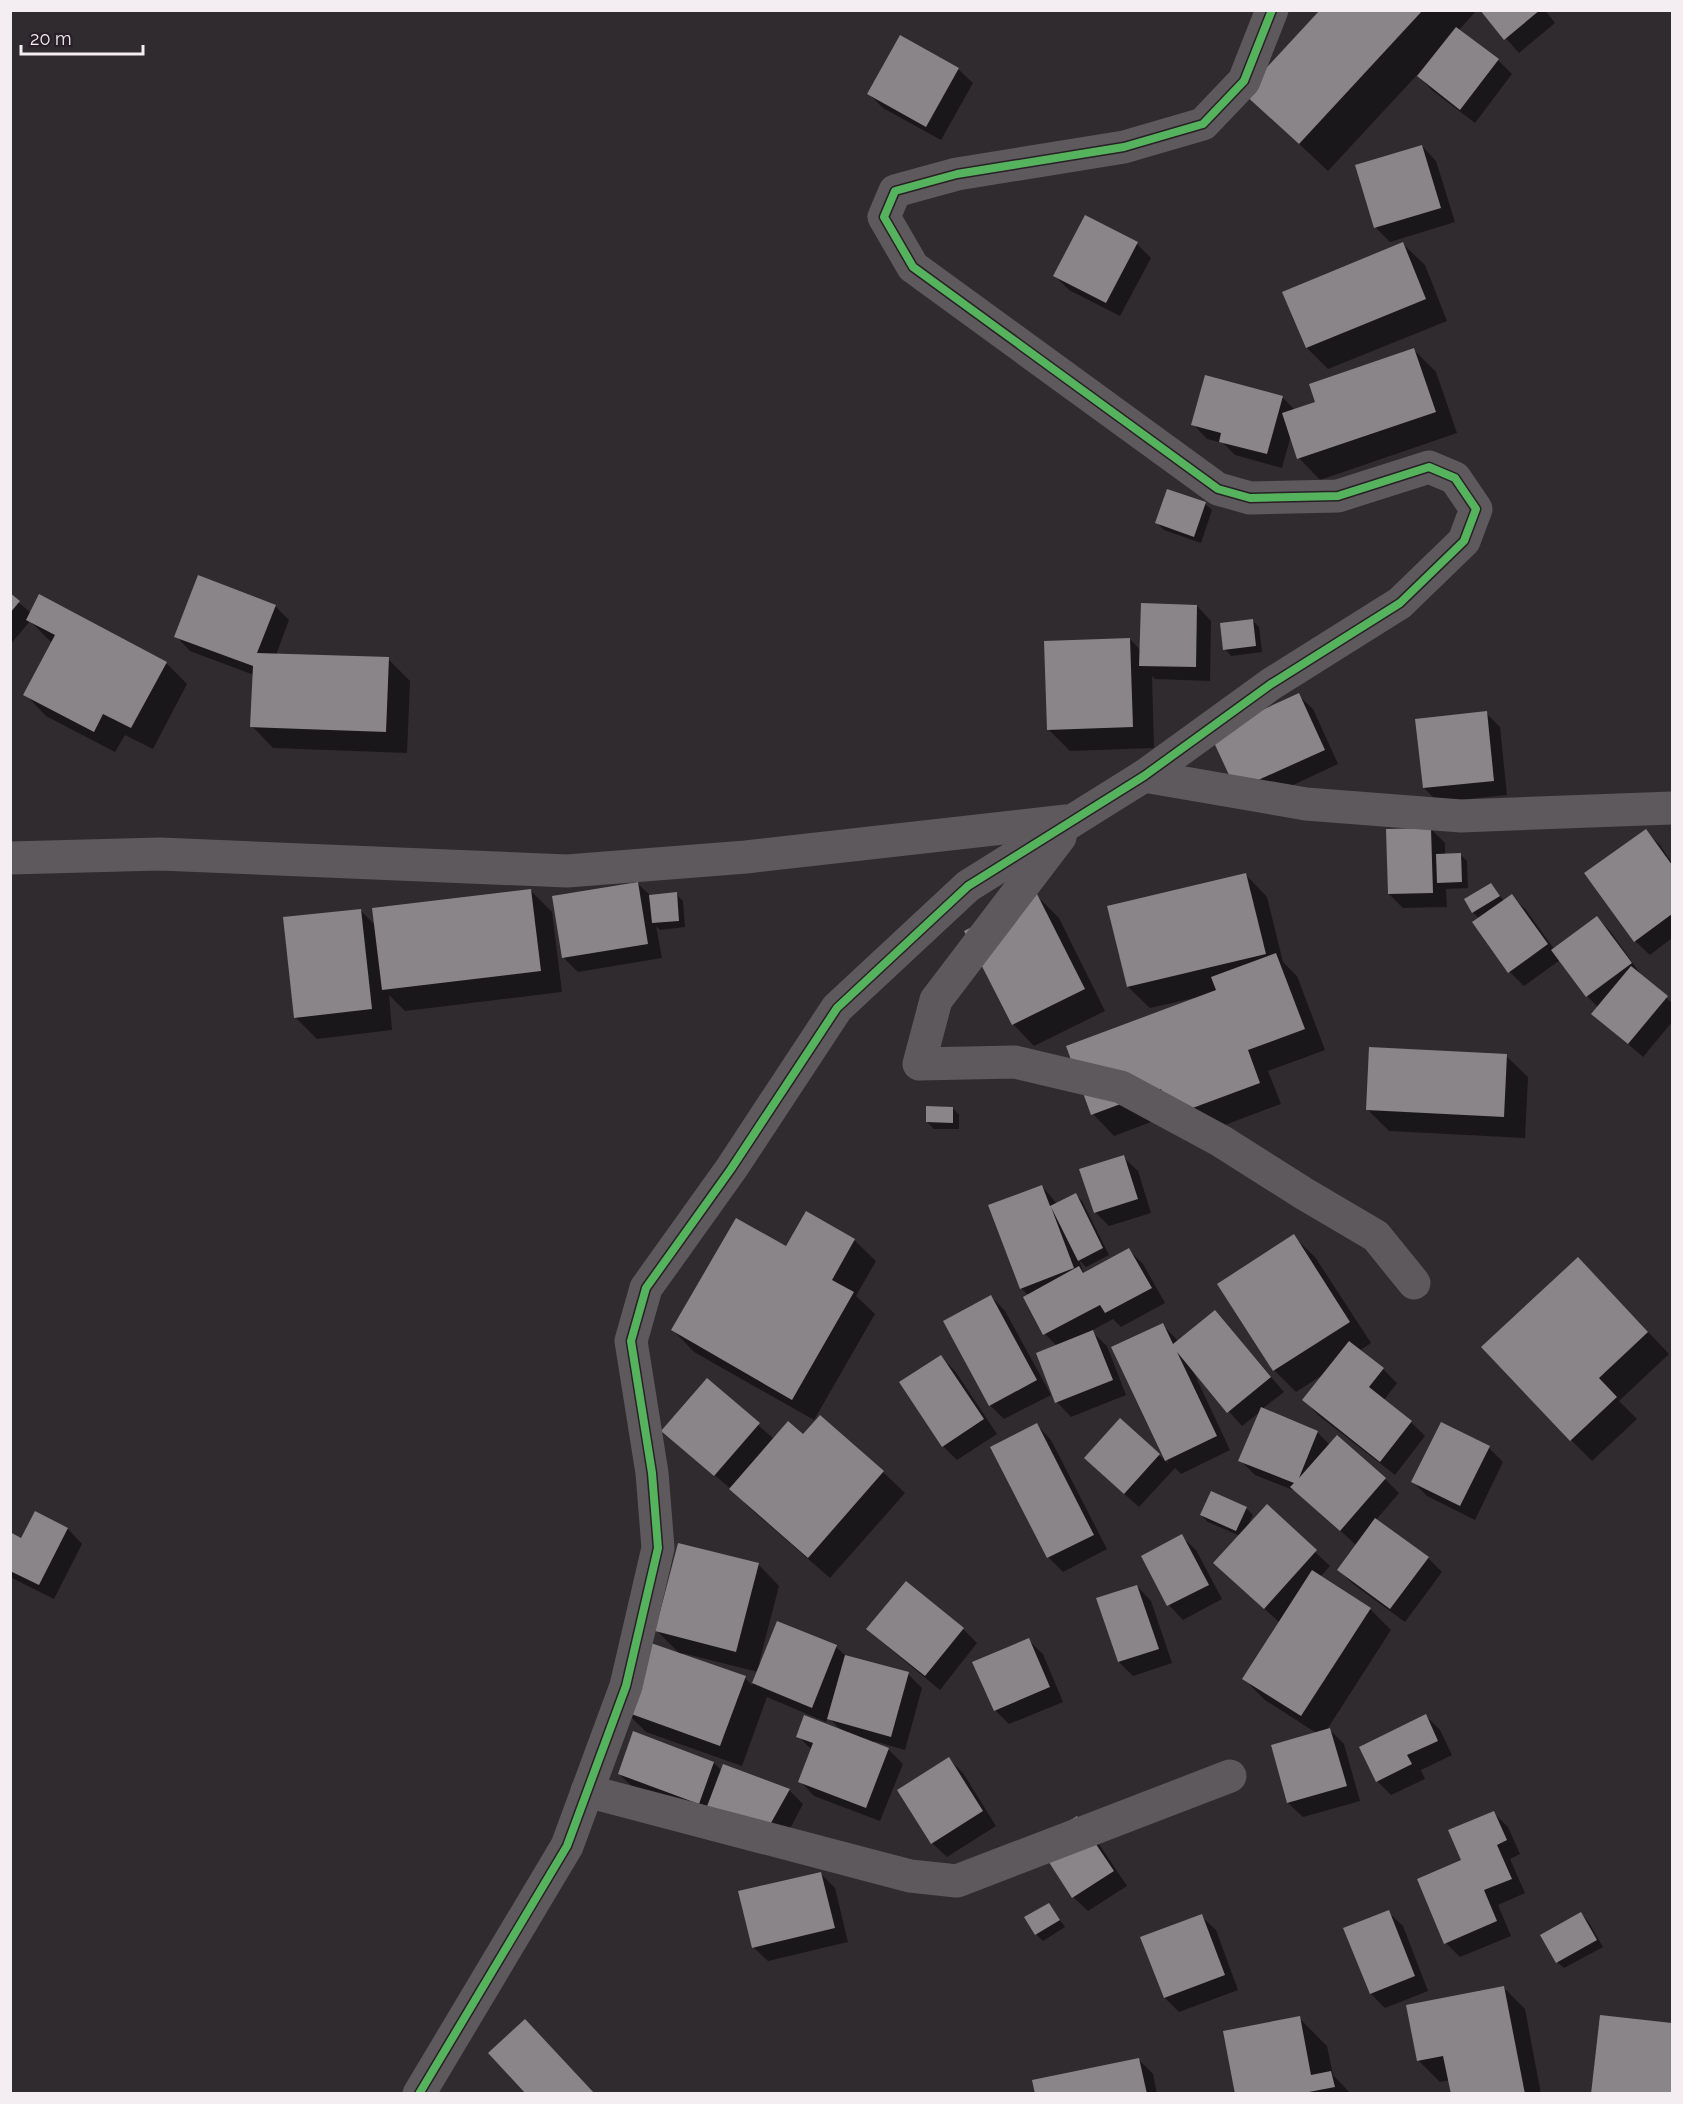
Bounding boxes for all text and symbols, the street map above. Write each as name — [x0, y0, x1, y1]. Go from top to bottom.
scale bar — [21, 18, 142, 56]
text: 20 m — [30, 28, 72, 49]

